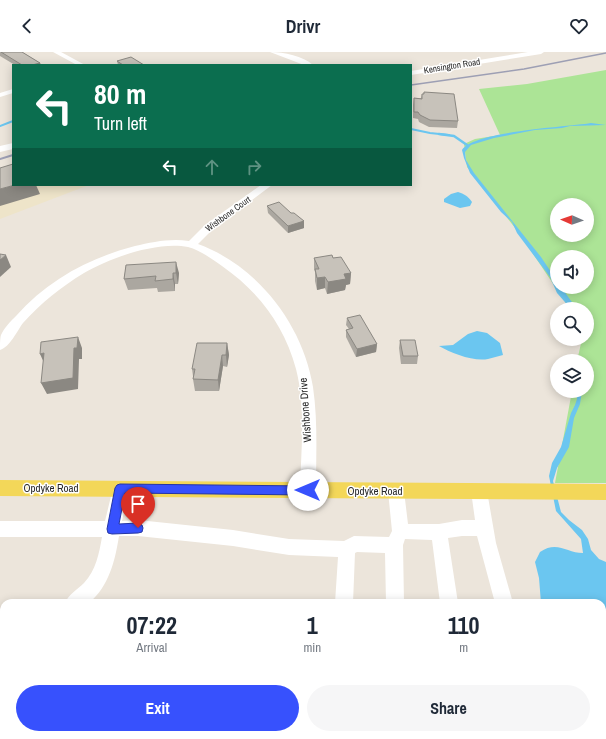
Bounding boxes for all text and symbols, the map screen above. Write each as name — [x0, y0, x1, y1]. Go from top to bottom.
text: Drivr — [286, 14, 320, 39]
icon: back — [16, 15, 38, 37]
icon: heart — [568, 15, 590, 37]
street label: Kensington Road — [423, 56, 481, 76]
text: 80 m — [94, 75, 146, 113]
icon: left — [28, 80, 80, 132]
text: Turn left — [94, 111, 147, 136]
icon: left — [159, 156, 181, 178]
icon: ahead — [201, 156, 223, 178]
icon: right — [243, 156, 265, 178]
street label: Wishbone Court — [203, 193, 253, 235]
north arrow — [550, 198, 594, 242]
map controls — [550, 198, 594, 398]
button: sound — [550, 250, 594, 294]
button: search — [550, 302, 594, 346]
button: layers — [550, 354, 594, 398]
street label: Wishbone Drive — [296, 377, 314, 443]
position arrow — [287, 469, 329, 511]
street label: Opdyke Road — [23, 481, 79, 495]
street label: Opdyke Road — [347, 484, 403, 498]
pin — [121, 487, 155, 528]
icon: arrive — [127, 493, 149, 515]
text: 07:22 — [127, 609, 177, 641]
text: 1 — [307, 609, 318, 641]
text: 110 — [448, 609, 479, 641]
text: Arrival — [136, 639, 167, 656]
text: min — [303, 639, 321, 656]
text: m — [459, 639, 468, 656]
button: Exit — [16, 685, 299, 731]
button: Share — [307, 685, 590, 731]

